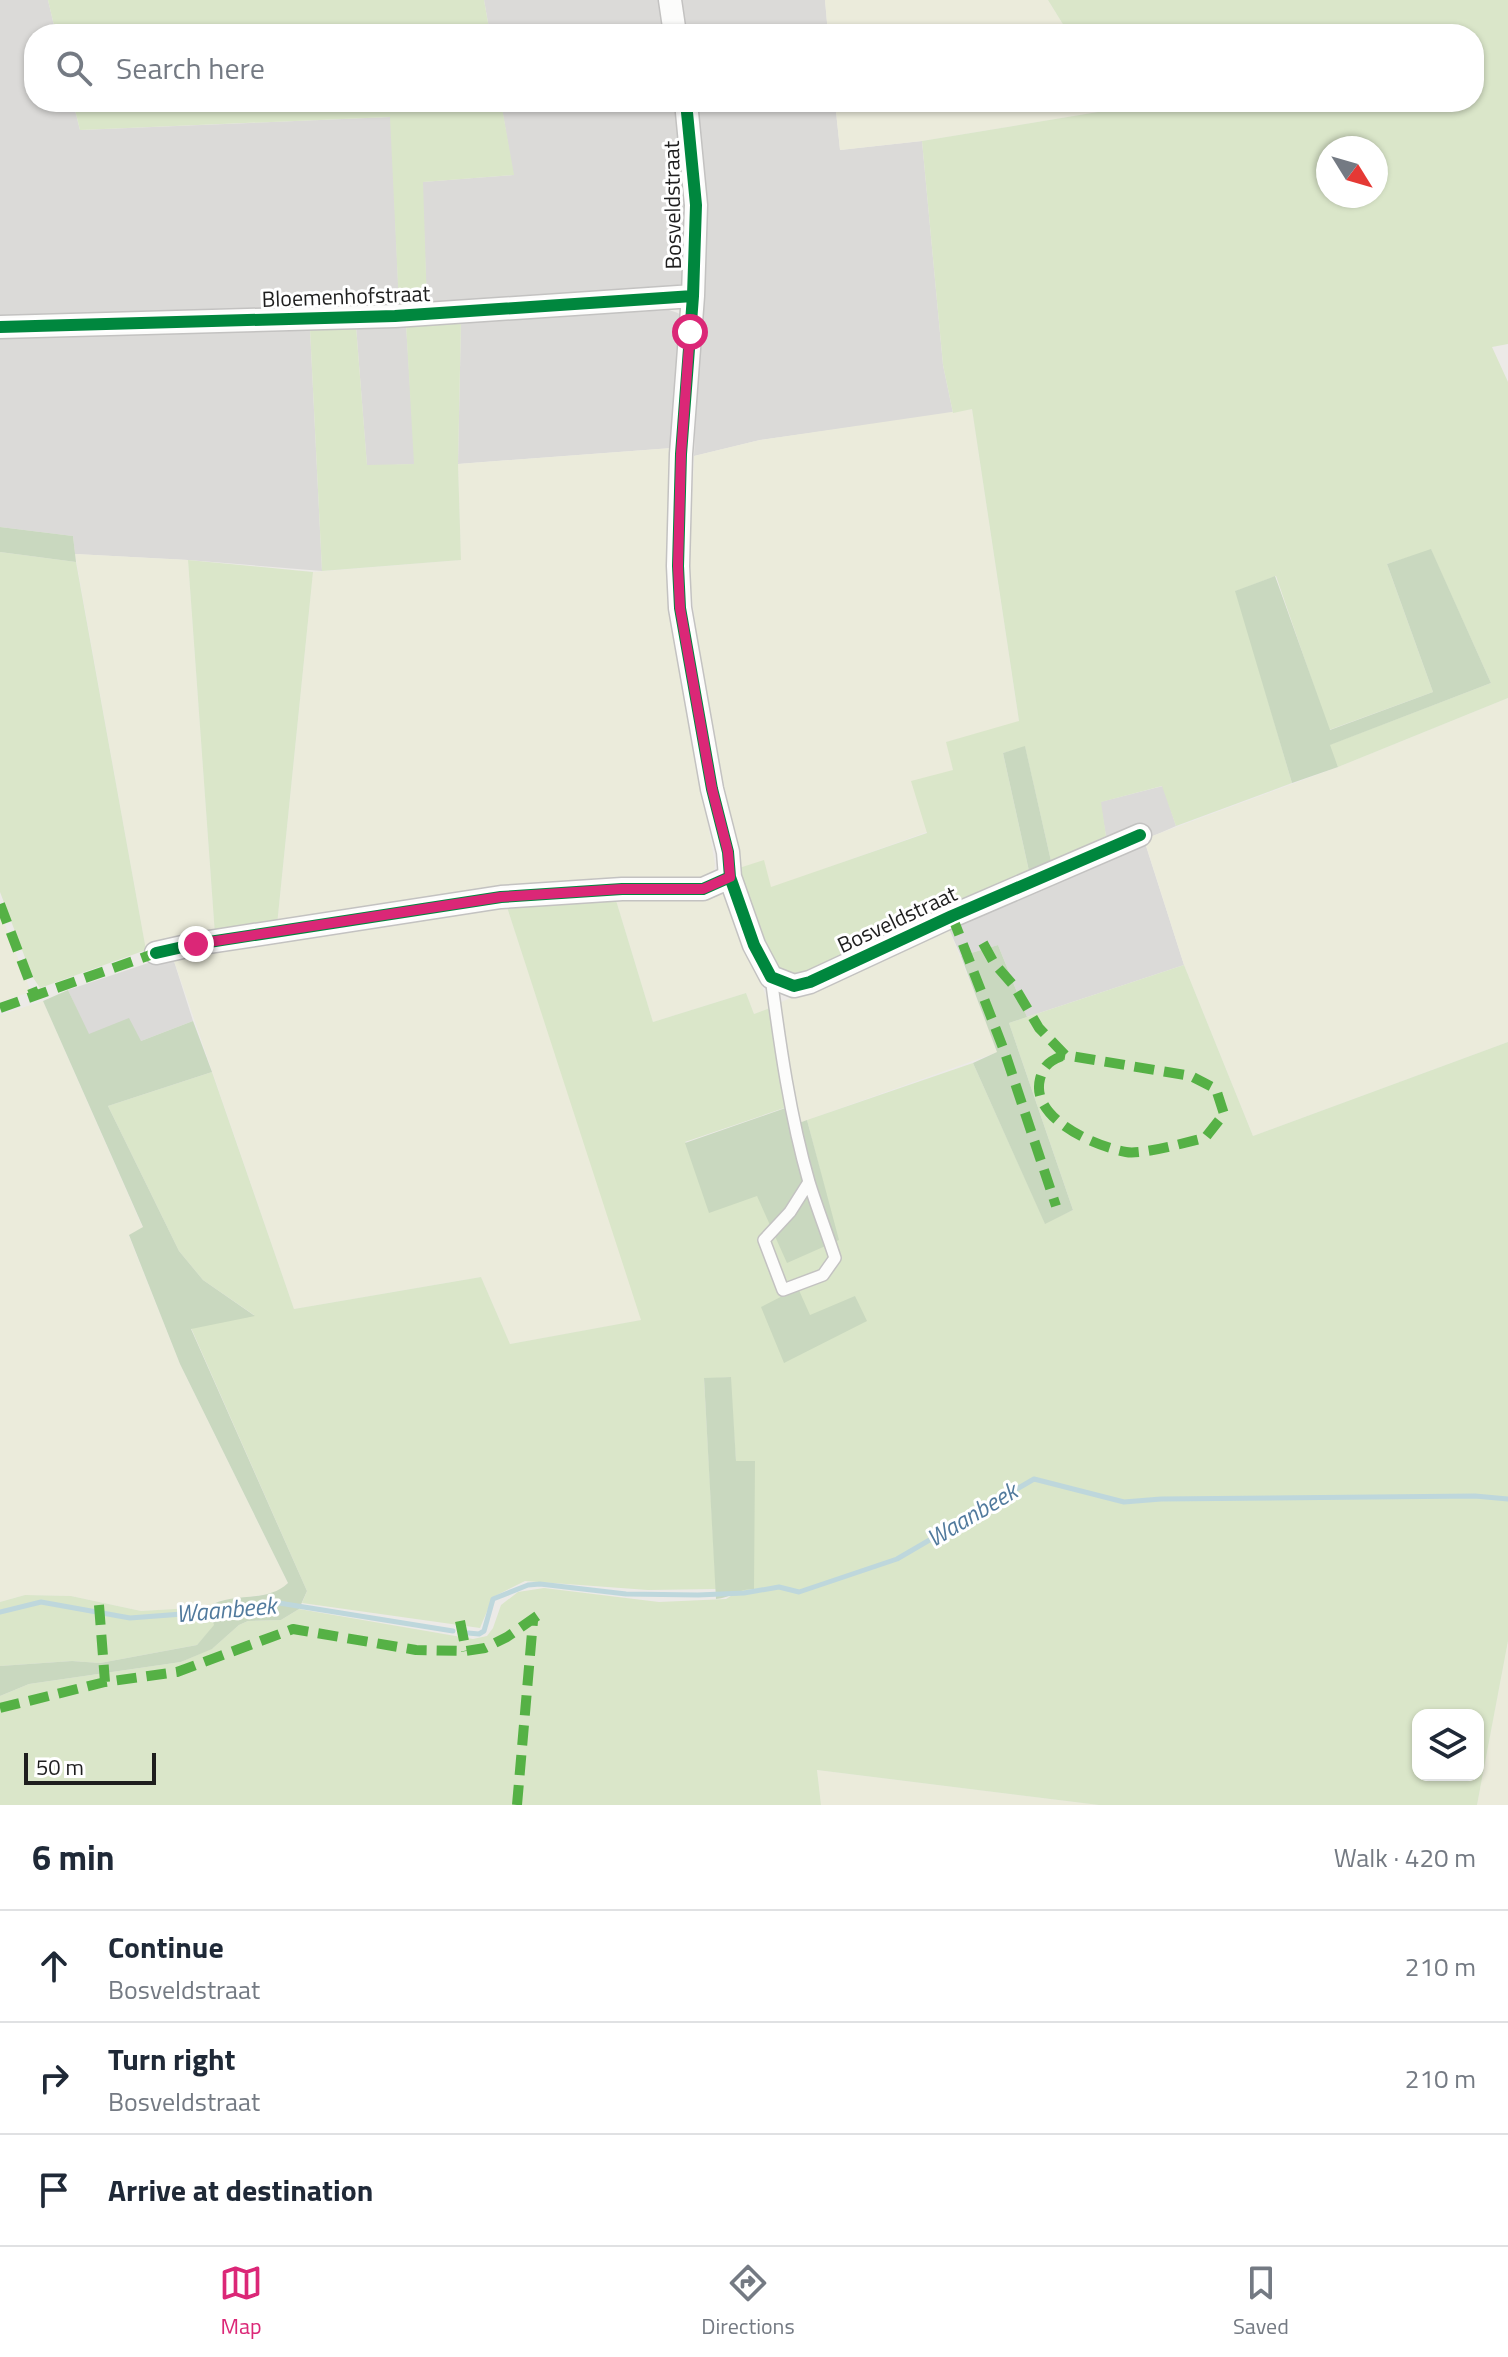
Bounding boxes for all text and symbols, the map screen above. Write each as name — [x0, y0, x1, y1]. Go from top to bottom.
search box — [24, 24, 1484, 112]
text: Search here — [116, 45, 265, 91]
icon: search — [52, 46, 96, 90]
north arrow — [1316, 136, 1388, 208]
street label: Bosveldstraat — [654, 140, 690, 270]
street label: Bloemenhofstraat — [261, 276, 431, 316]
route start — [672, 314, 708, 350]
street label: Bosveldstraat — [831, 876, 963, 962]
route end — [178, 926, 214, 962]
water label: Waanbeek — [919, 1471, 1027, 1555]
water label: Waanbeek — [174, 1586, 281, 1631]
map controls — [1412, 1709, 1484, 1781]
button: layers — [1412, 1709, 1484, 1781]
scale bar — [24, 1749, 156, 1785]
text: 50 m — [36, 1750, 84, 1784]
text: 6 min — [32, 1831, 115, 1883]
text: Walk · 420 m — [1334, 1838, 1476, 1877]
text: Continue — [108, 1924, 224, 1970]
icon: ahead — [32, 1944, 76, 1988]
text: 210 m — [1405, 1947, 1476, 1986]
text: Bosveldstraat — [108, 1970, 260, 2009]
text: Turn right — [108, 2036, 236, 2082]
icon: right — [32, 2056, 76, 2100]
text: 210 m — [1405, 2059, 1476, 2098]
text: Bosveldstraat — [108, 2082, 260, 2121]
text: Arrive at destination — [108, 2167, 373, 2213]
icon: arrive — [32, 2168, 76, 2212]
tab: Map — [219, 2261, 263, 2343]
tab: Directions — [701, 2261, 795, 2343]
tab: Saved — [1233, 2261, 1289, 2343]

